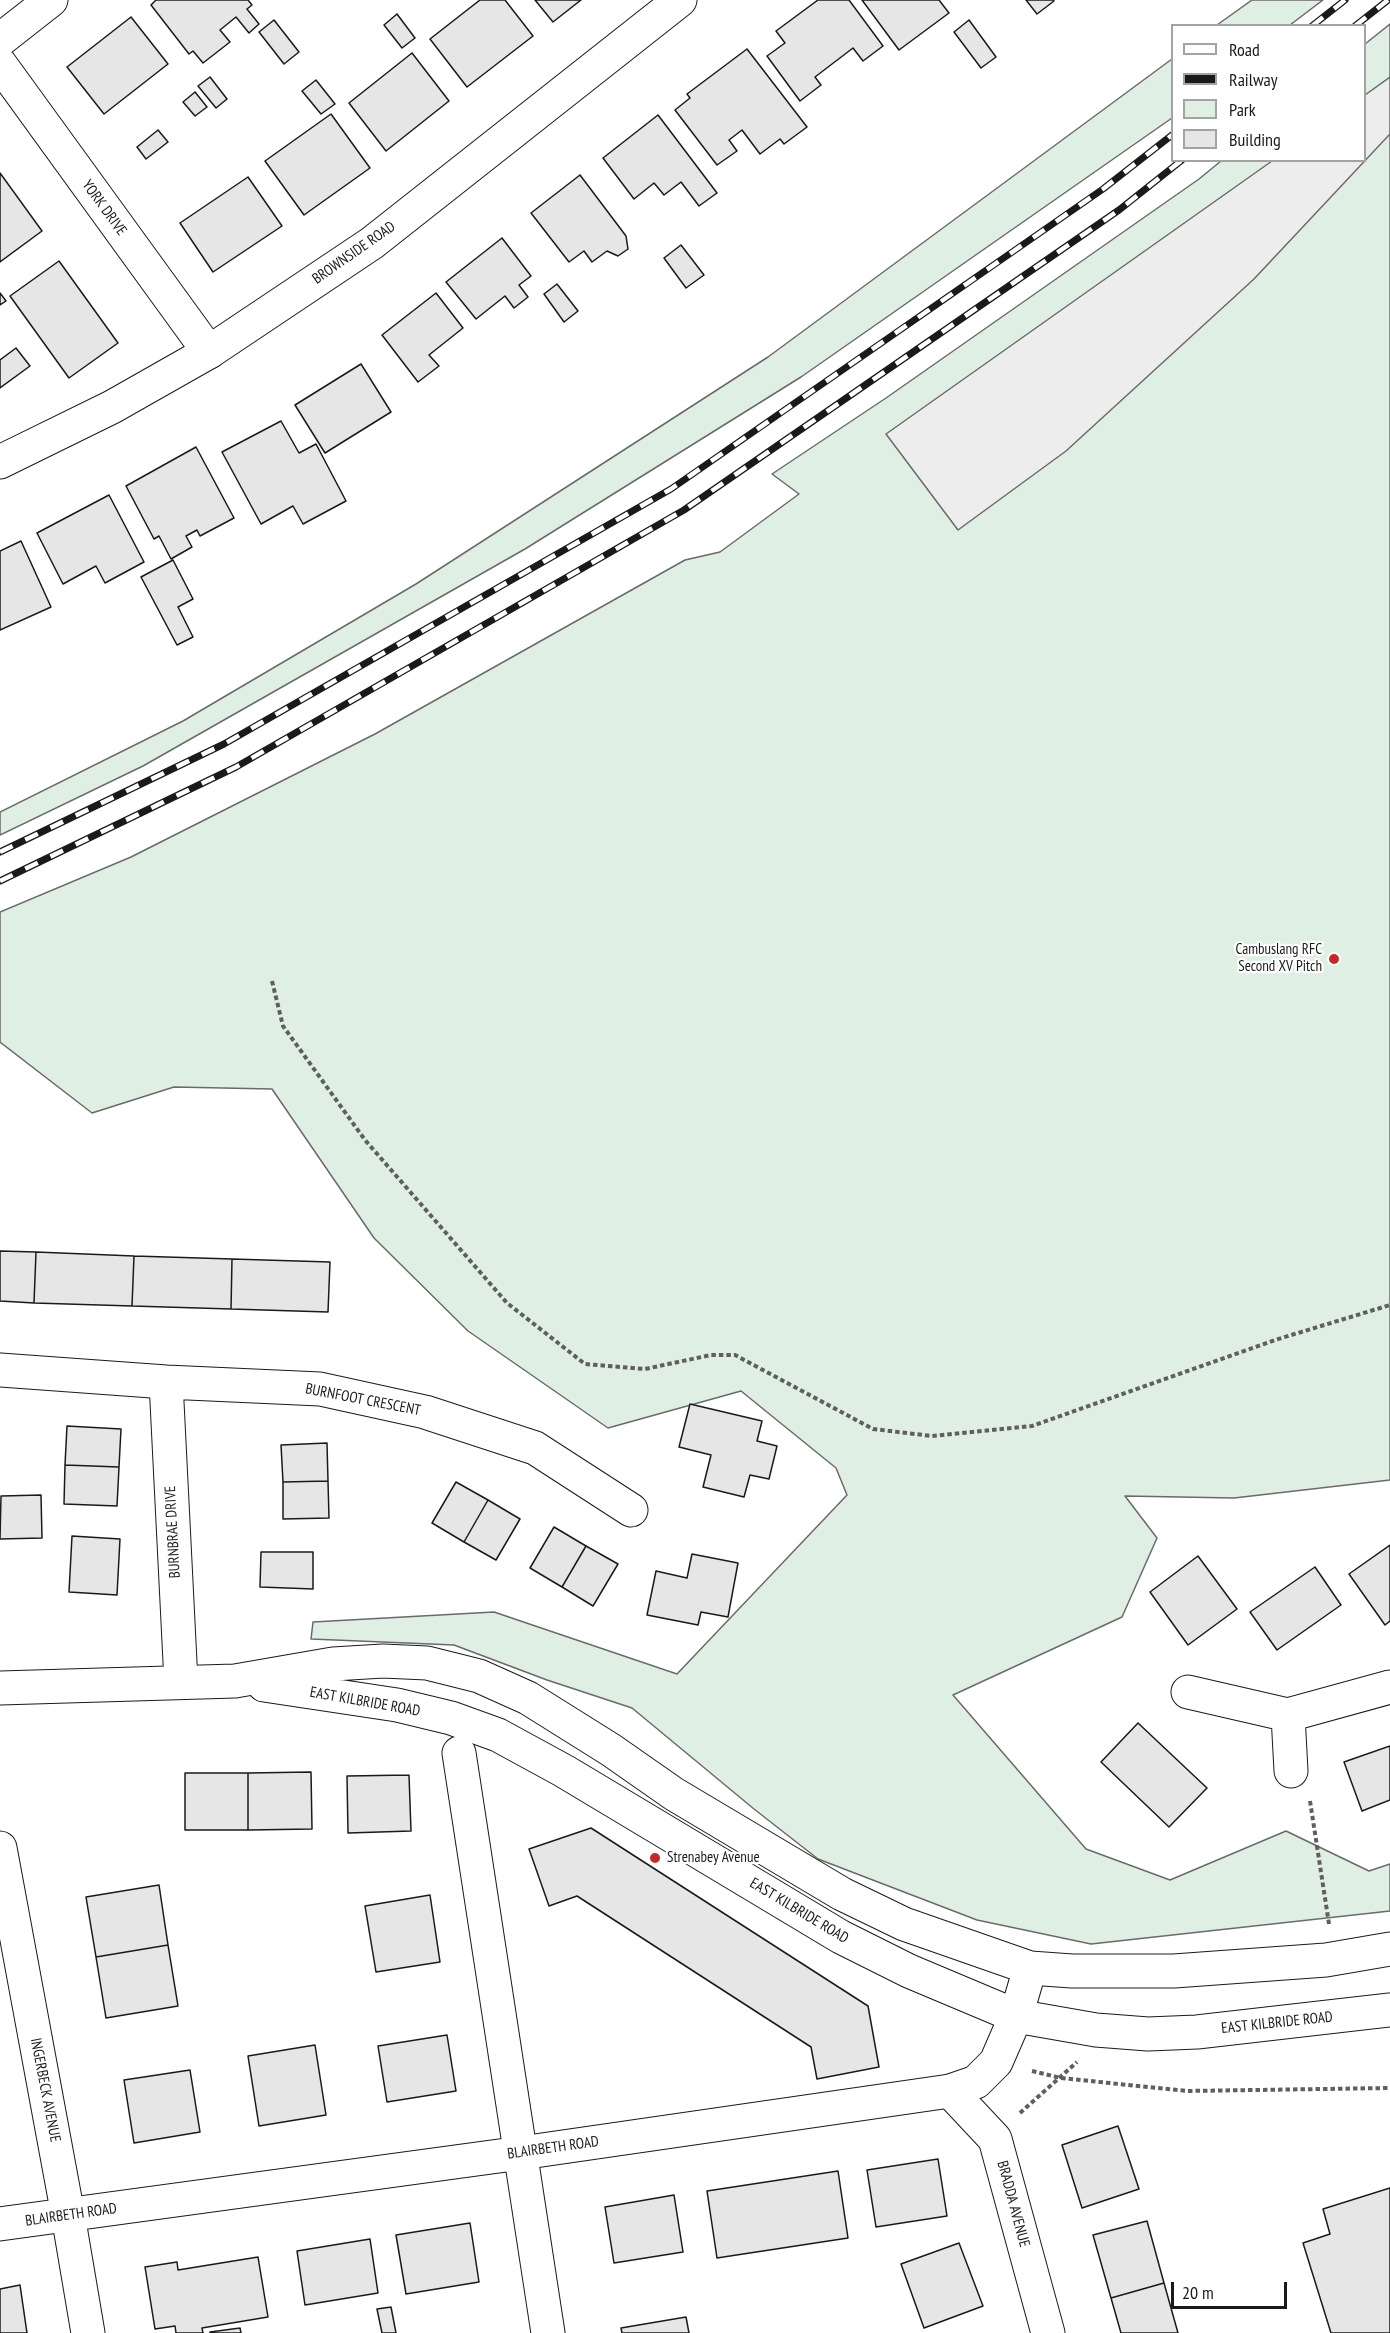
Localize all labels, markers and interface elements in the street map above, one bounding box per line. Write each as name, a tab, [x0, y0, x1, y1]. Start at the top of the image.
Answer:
legend	[1171, 24, 1366, 162]
text: Road	[1229, 38, 1260, 61]
text: Railway	[1229, 68, 1278, 91]
text: Park	[1229, 98, 1256, 121]
text: Building	[1229, 128, 1281, 151]
street label: YORK DRIVE	[78, 177, 130, 239]
street label: BROWNSIDE ROAD	[309, 218, 399, 288]
place label: Cambuslang RFC Second XV Pitch	[1235, 941, 1322, 976]
marker: Cambuslang RFC Second XV Pitch	[1327, 952, 1341, 966]
street label: BURNFOOT CRESCENT	[304, 1380, 422, 1420]
street label: BURNBRAE DRIVE	[162, 1485, 184, 1579]
street label: EAST KILBRIDE ROAD	[308, 1683, 422, 1721]
place label: Strenabey Avenue	[667, 1849, 760, 1867]
marker: Strenabey Avenue	[648, 1851, 662, 1865]
street label: EAST KILBRIDE ROAD	[746, 1874, 852, 1948]
street label: EAST KILBRIDE ROAD	[1220, 2008, 1334, 2038]
street label: INGERBECK AVENUE	[26, 2036, 64, 2144]
street label: BLAIRBETH ROAD	[506, 2133, 600, 2163]
street label: BRADDA AVENUE	[993, 2159, 1033, 2249]
street label: BLAIRBETH ROAD	[24, 2200, 118, 2230]
scale bar	[1174, 2270, 1290, 2308]
text: 20 m	[1182, 2281, 1214, 2304]

